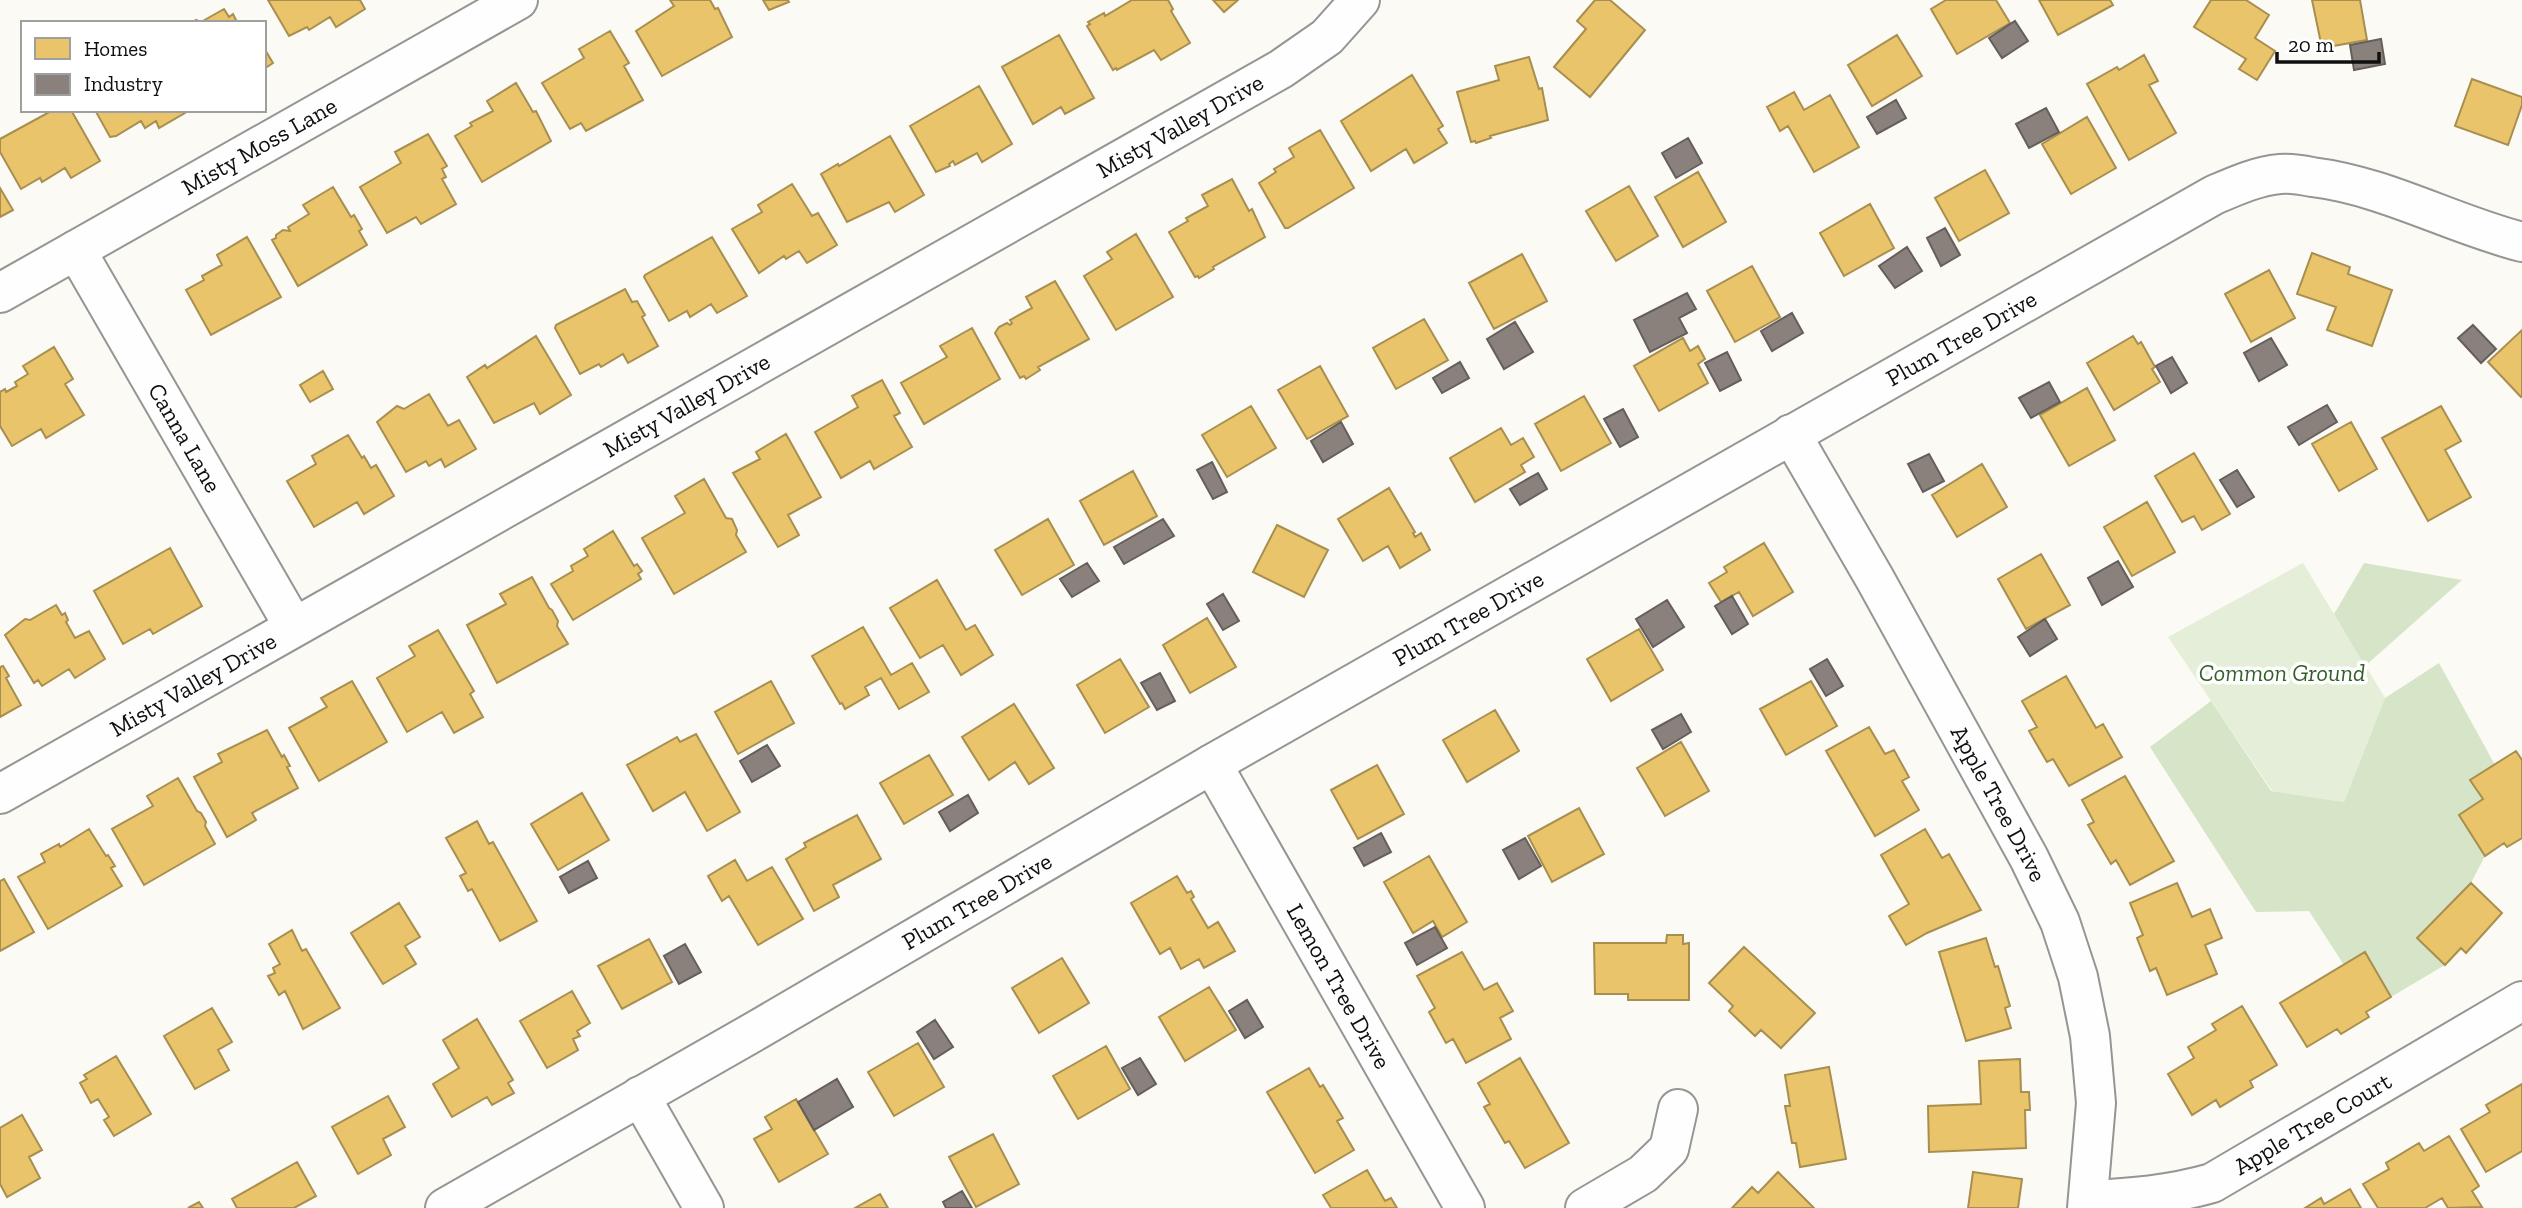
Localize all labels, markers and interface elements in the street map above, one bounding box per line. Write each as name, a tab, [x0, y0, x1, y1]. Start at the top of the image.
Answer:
legend	[21, 21, 266, 112]
scale bar	[2277, 21, 2378, 65]
text: 20 m	[2288, 32, 2334, 57]
text: Homes	[84, 36, 147, 61]
street label: Misty Valley Drive	[1092, 67, 1268, 184]
text: Industry	[84, 71, 163, 96]
street label: Misty Moss Lane	[176, 90, 342, 201]
street label: Plum Tree Drive	[1881, 284, 2042, 392]
street label: Misty Valley Drive	[598, 346, 775, 464]
street label: Canna Lane	[142, 378, 228, 497]
street label: Plum Tree Drive	[1388, 564, 1549, 672]
street label: Misty Valley Drive	[105, 626, 281, 743]
park label: Common Ground	[2199, 658, 2365, 687]
street label: Apple Tree Drive	[1945, 720, 2053, 886]
street label: Plum Tree Drive	[897, 846, 1057, 956]
street label: Lemon Tree Drive	[1281, 898, 1398, 1074]
street label: Apple Tree Court	[2228, 1066, 2396, 1181]

